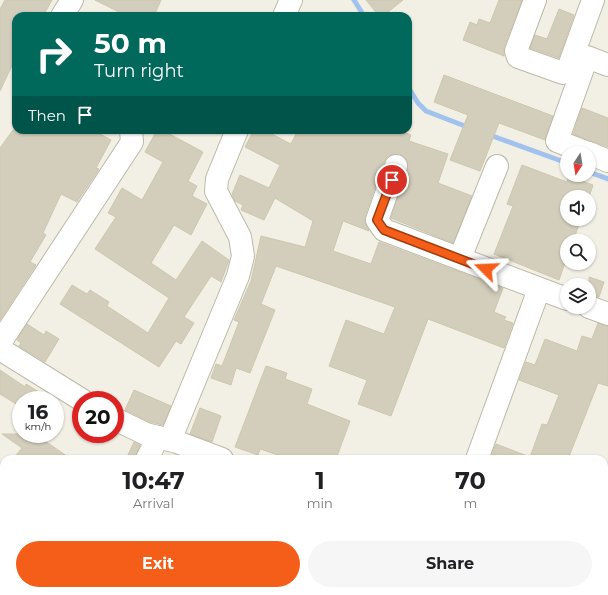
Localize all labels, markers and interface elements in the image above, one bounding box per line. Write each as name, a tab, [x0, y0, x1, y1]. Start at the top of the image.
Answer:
text: 50 m	[94, 26, 167, 60]
icon: right	[28, 28, 80, 80]
text: Turn right	[94, 60, 184, 82]
icon: arrive	[74, 104, 96, 126]
text: Then	[28, 106, 66, 125]
north arrow	[560, 146, 596, 182]
map controls	[560, 146, 596, 314]
pin	[375, 163, 409, 197]
icon: arrive	[381, 169, 403, 191]
button: sound	[560, 190, 596, 226]
button: search	[560, 234, 596, 270]
position arrow	[465, 248, 507, 290]
button: layers	[560, 278, 596, 314]
speed limit sign: 20	[72, 391, 124, 443]
text: 16	[28, 400, 48, 424]
text: km/h	[25, 420, 51, 433]
text: 10:47	[122, 466, 185, 495]
text: 1	[315, 466, 325, 495]
text: 70	[455, 466, 486, 495]
text: Arrival	[133, 495, 174, 511]
text: min	[307, 495, 333, 511]
text: m	[464, 495, 477, 511]
button: Exit	[16, 541, 300, 587]
button: Share	[308, 541, 592, 587]

